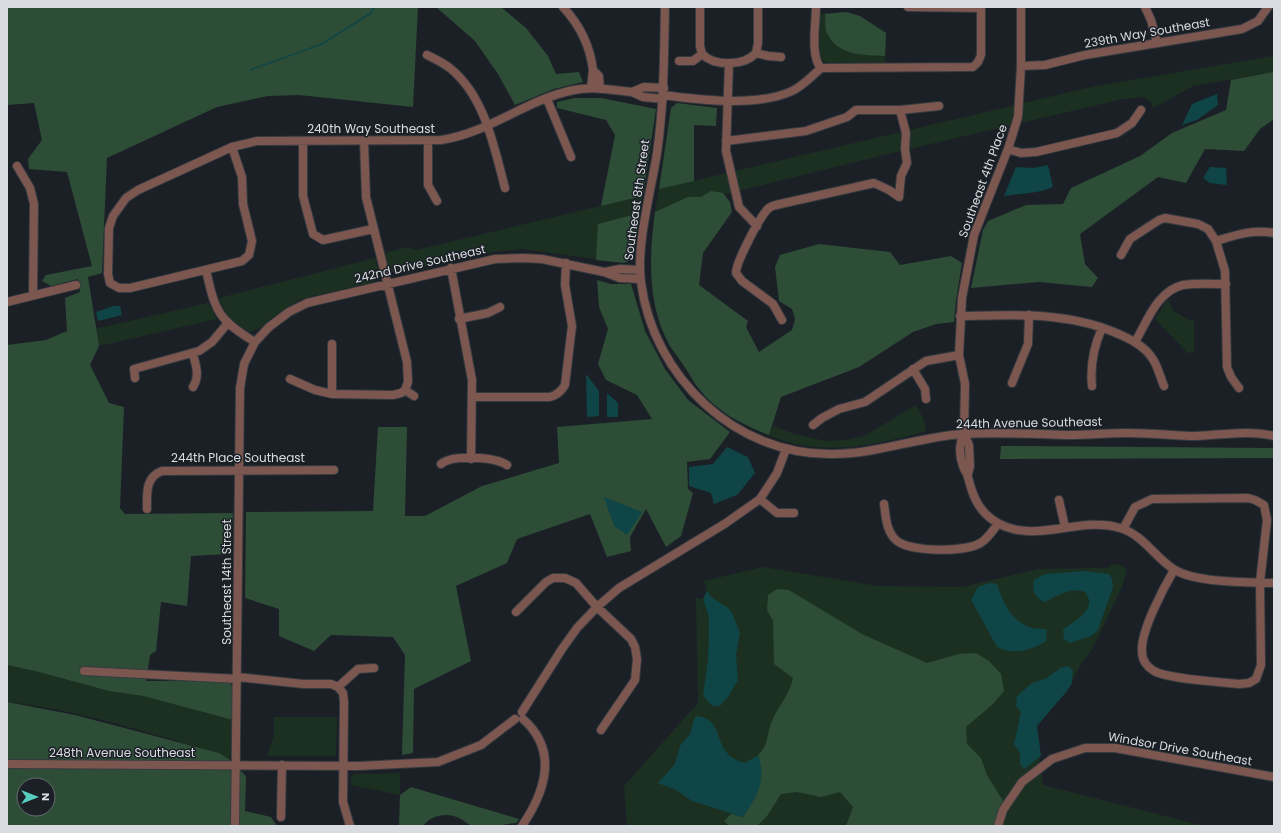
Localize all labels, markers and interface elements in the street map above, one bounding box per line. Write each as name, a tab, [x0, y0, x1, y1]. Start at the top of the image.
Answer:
street label: 239th Way Southeast	[1083, 13, 1211, 52]
street label: 240th Way Southeast	[307, 120, 435, 137]
street label: Southeast 4th Place	[954, 122, 1011, 240]
street label: Southeast 8th Street	[620, 138, 653, 261]
street label: 242nd Drive Southeast	[353, 240, 487, 287]
street label: 244th Avenue Southeast	[956, 413, 1102, 432]
street label: 244th Place Southeast	[171, 449, 305, 466]
street label: Southeast 14th Street	[218, 519, 235, 645]
street label: Windsor Drive Southeast	[1107, 727, 1253, 770]
street label: 248th Avenue Southeast	[49, 744, 195, 761]
north arrow	[16, 777, 56, 817]
text: N	[38, 793, 54, 801]

